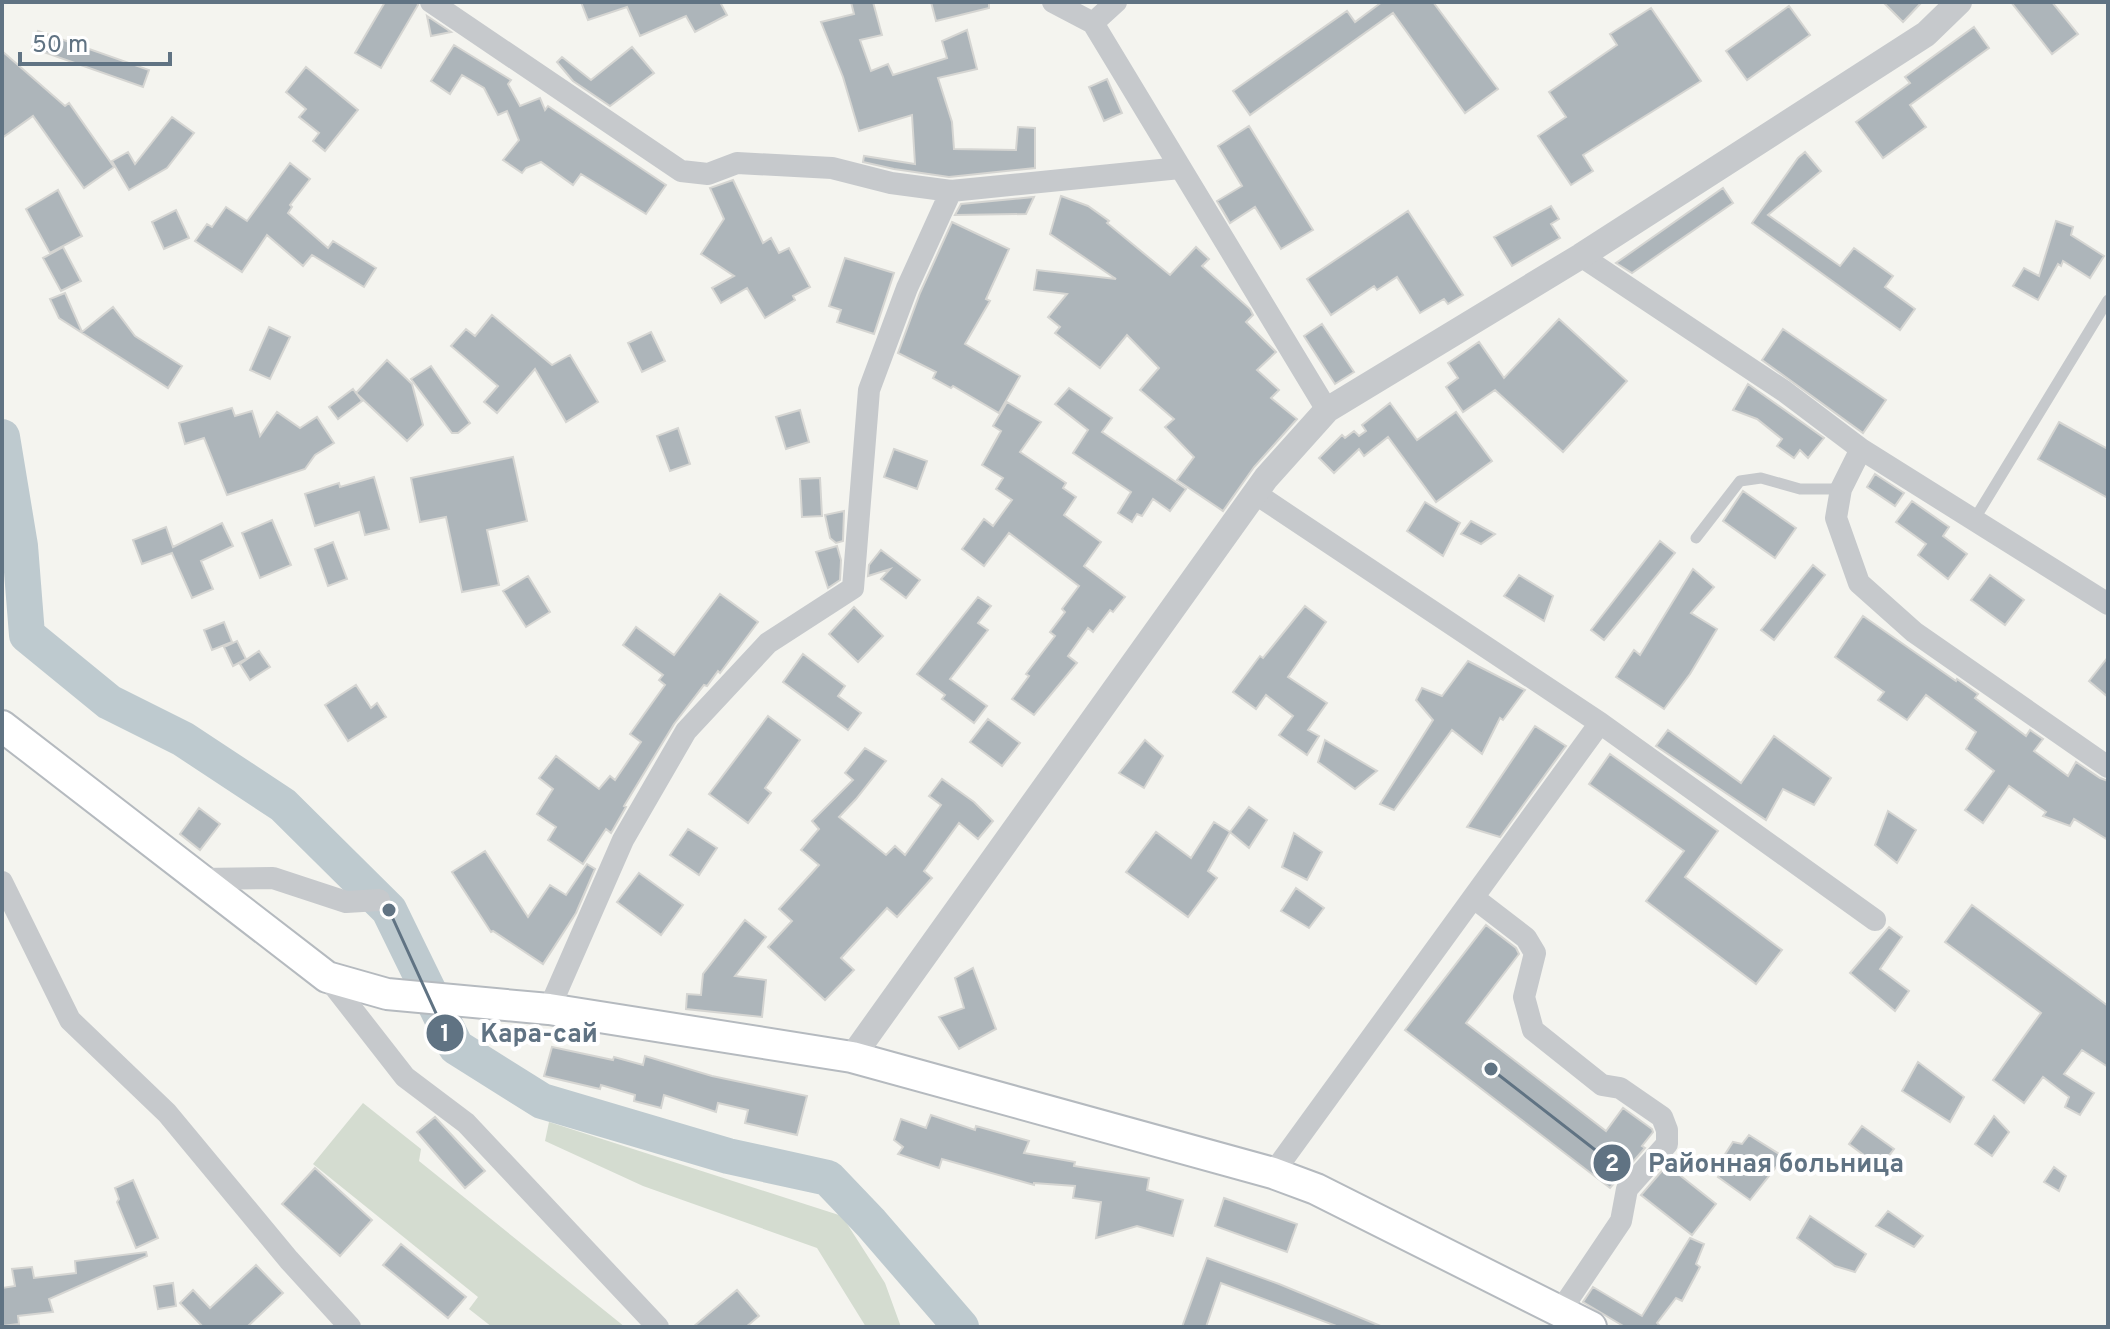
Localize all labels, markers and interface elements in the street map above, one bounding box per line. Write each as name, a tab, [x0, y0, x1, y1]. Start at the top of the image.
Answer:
scale bar	[20, 16, 170, 66]
text: 50 m	[32, 31, 88, 61]
callout: Кара-сай	[425, 1008, 614, 1058]
text: Кара-сай	[480, 1019, 598, 1052]
text: 1	[440, 1020, 450, 1050]
callout: Районная больница	[1592, 1138, 1920, 1188]
text: Районная больница	[1648, 1149, 1904, 1182]
text: 2	[1605, 1150, 1619, 1180]

